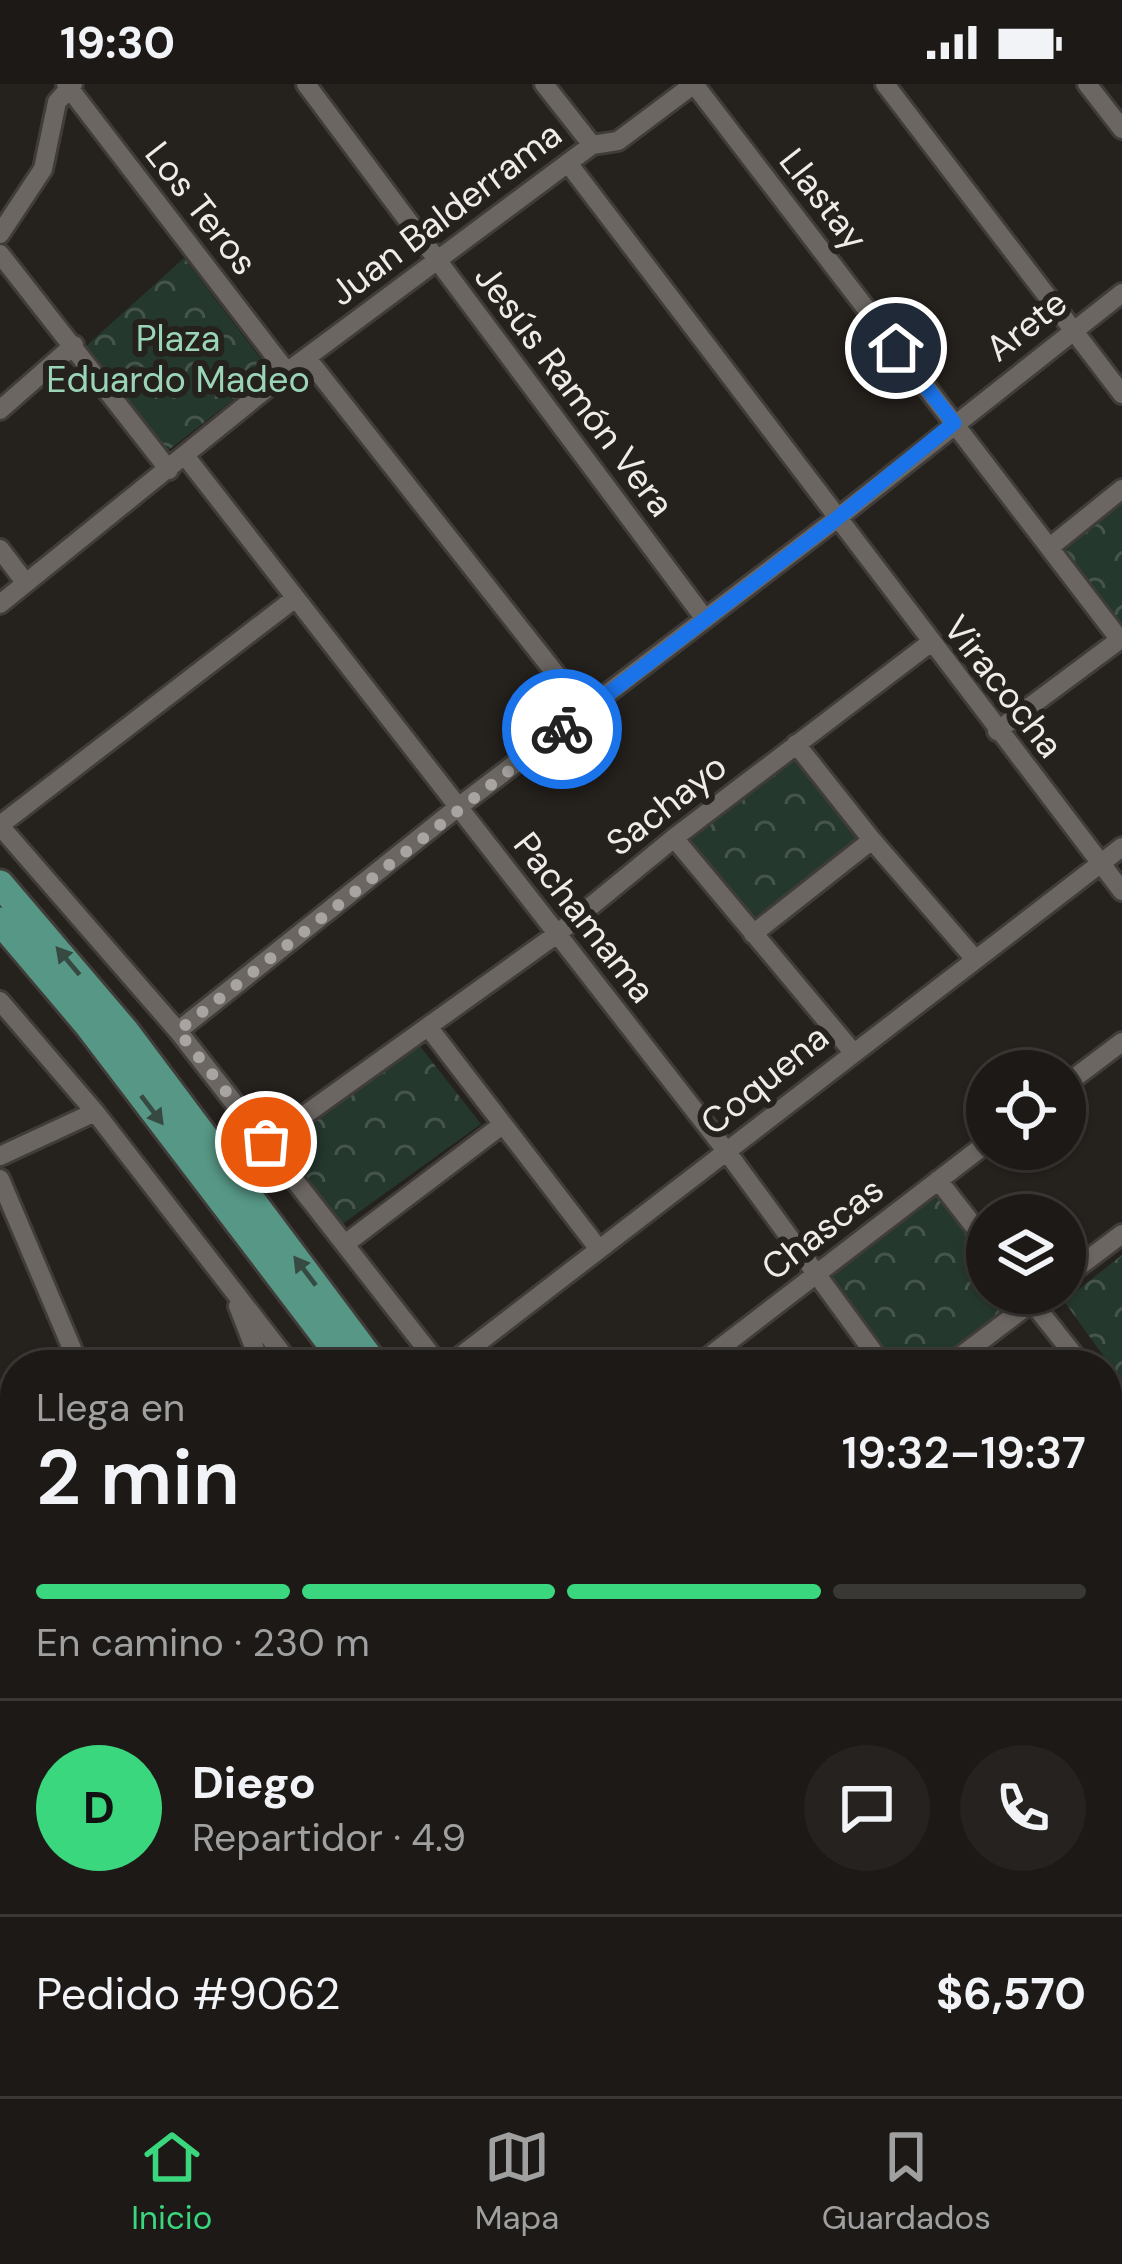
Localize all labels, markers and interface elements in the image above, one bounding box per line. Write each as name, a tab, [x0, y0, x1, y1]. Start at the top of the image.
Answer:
text: 19:30	[60, 13, 175, 72]
street label: Juan Balderrama	[320, 111, 571, 316]
street label: Los Teros	[135, 132, 268, 285]
street label: Llastay	[769, 139, 878, 260]
street label: Jesús Ramón Vera	[464, 255, 685, 526]
street label: Arete	[976, 279, 1076, 372]
pin	[845, 297, 947, 399]
park label: Plaza Eduardo Madeo	[46, 315, 310, 403]
icon: home	[863, 315, 929, 381]
street label: Viracocha	[933, 605, 1074, 767]
courier	[502, 669, 622, 789]
icon: bike	[529, 696, 595, 762]
street label: Sachayo	[596, 743, 736, 866]
street label: Pachamama	[503, 823, 666, 1012]
one-way arrow	[56, 946, 82, 977]
street label: Coquena	[691, 1014, 838, 1145]
map controls	[966, 1050, 1086, 1314]
button: locate	[966, 1050, 1086, 1170]
pin	[215, 1091, 317, 1193]
one-way arrow	[140, 1094, 164, 1125]
icon: bag	[233, 1109, 299, 1175]
street label: Chascas	[752, 1166, 893, 1291]
button: layers	[966, 1194, 1086, 1314]
one-way arrow	[293, 1256, 318, 1287]
text: Llega en	[36, 1382, 185, 1433]
text: 19:32–19:37	[842, 1423, 1086, 1482]
text: 2 min	[36, 1427, 240, 1528]
text: En camino · 230 m	[36, 1617, 370, 1668]
button: chat	[804, 1745, 930, 1871]
button: phone	[960, 1745, 1086, 1871]
text: Diego	[192, 1753, 316, 1812]
text: D	[83, 1778, 115, 1837]
text: Repartidor · 4.9	[192, 1812, 466, 1863]
text: Pedido #9062	[36, 1964, 340, 2023]
text: $6,570	[936, 1964, 1086, 2023]
tab: Inicio	[131, 2124, 212, 2239]
tab: Mapa	[475, 2124, 559, 2239]
tab: Guardados	[822, 2124, 991, 2239]

